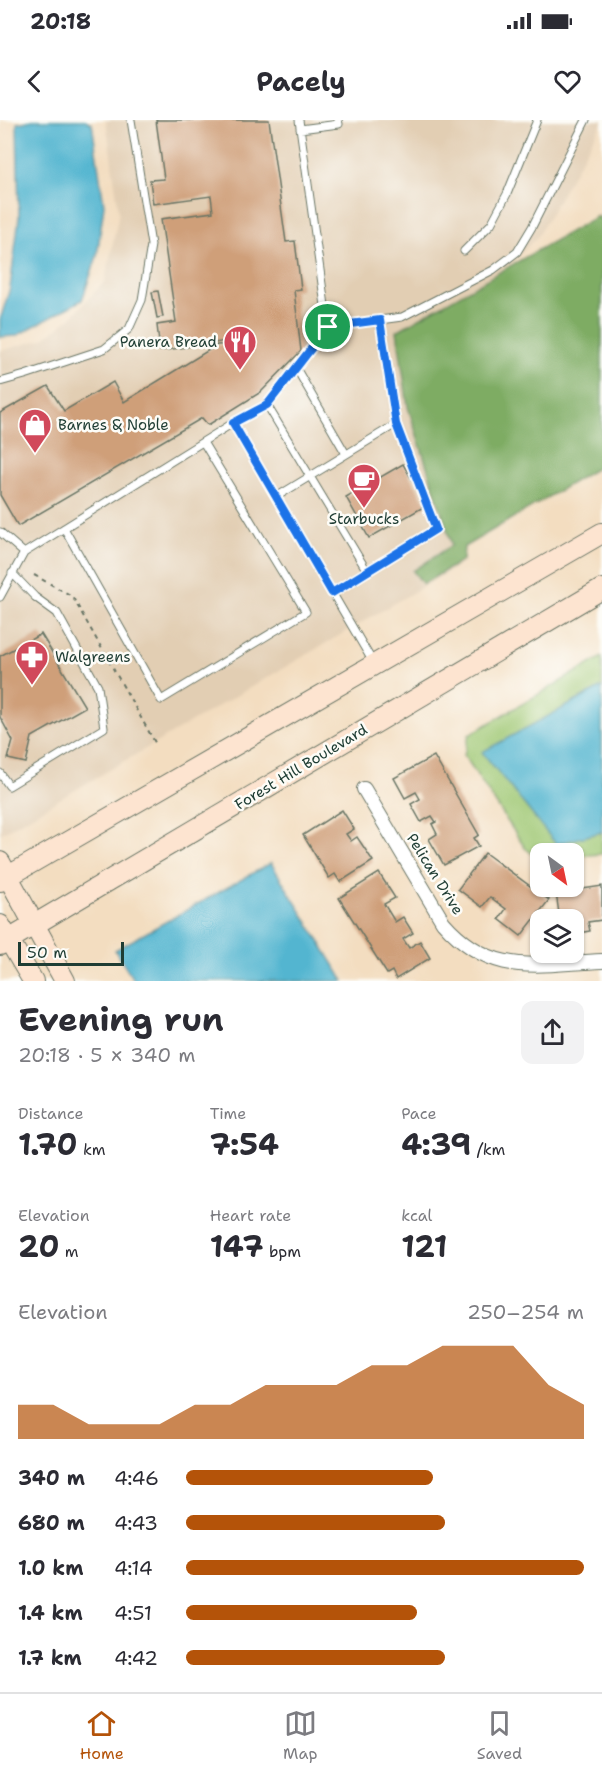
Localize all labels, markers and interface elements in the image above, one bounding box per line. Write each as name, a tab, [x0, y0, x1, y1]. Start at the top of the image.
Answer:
text: 20:18	[30, 7, 91, 36]
text: Pacely	[256, 63, 346, 100]
icon: back	[18, 65, 51, 98]
icon: heart	[551, 65, 584, 98]
pin	[302, 301, 353, 352]
icon: arrive	[311, 310, 344, 343]
restaurant icon: Panera Bread	[222, 324, 258, 371]
place label: Panera Bread	[120, 332, 217, 352]
shop icon: Barnes & Noble	[17, 407, 53, 454]
place label: Barnes & Noble	[58, 415, 169, 435]
cafe icon: Starbucks	[346, 462, 382, 509]
place label: Starbucks	[329, 509, 399, 529]
pharmacy icon: Walgreens	[14, 639, 50, 686]
place label: Walgreens	[55, 647, 131, 667]
street label: Forest Hill Boulevard	[231, 719, 371, 815]
street label: Pelican Drive	[402, 829, 468, 919]
north arrow	[530, 843, 584, 897]
map controls	[530, 843, 584, 963]
button: layers	[530, 909, 584, 963]
scale bar	[18, 939, 124, 966]
text: 50 m	[27, 942, 67, 963]
text: Evening run	[18, 997, 224, 1042]
button: share	[521, 1001, 584, 1064]
text: 20:18 · 5 × 340 m	[18, 1042, 195, 1068]
text: Distance	[18, 1103, 84, 1124]
text: Time	[210, 1103, 246, 1124]
text: Pace	[401, 1103, 437, 1124]
text: 1.70	[18, 1124, 77, 1165]
text: 7:54	[210, 1124, 279, 1165]
text: 4:39	[401, 1124, 471, 1165]
text: km	[77, 1139, 106, 1160]
text: /km	[471, 1139, 505, 1160]
text: Elevation	[18, 1205, 90, 1226]
text: Heart rate	[210, 1205, 291, 1226]
text: kcal	[401, 1205, 432, 1226]
text: 20	[18, 1226, 59, 1267]
text: 147	[210, 1226, 263, 1267]
text: 121	[401, 1226, 447, 1267]
text: m	[59, 1241, 79, 1262]
text: bpm	[263, 1241, 301, 1262]
text: Elevation	[18, 1299, 108, 1325]
text: 250–254 m	[467, 1299, 584, 1325]
text: 340 m	[18, 1465, 85, 1491]
text: 4:46	[114, 1465, 159, 1491]
text: 680 m	[18, 1510, 85, 1536]
text: 4:43	[114, 1510, 158, 1536]
text: 1.0 km	[18, 1555, 83, 1581]
text: 4:14	[114, 1555, 153, 1581]
text: 1.4 km	[18, 1600, 83, 1626]
text: 4:51	[114, 1600, 152, 1626]
text: 1.7 km	[18, 1645, 82, 1671]
text: 4:42	[114, 1645, 158, 1671]
tab: Home	[80, 1707, 124, 1764]
tab: Map	[283, 1707, 317, 1764]
tab: Saved	[477, 1707, 522, 1764]

